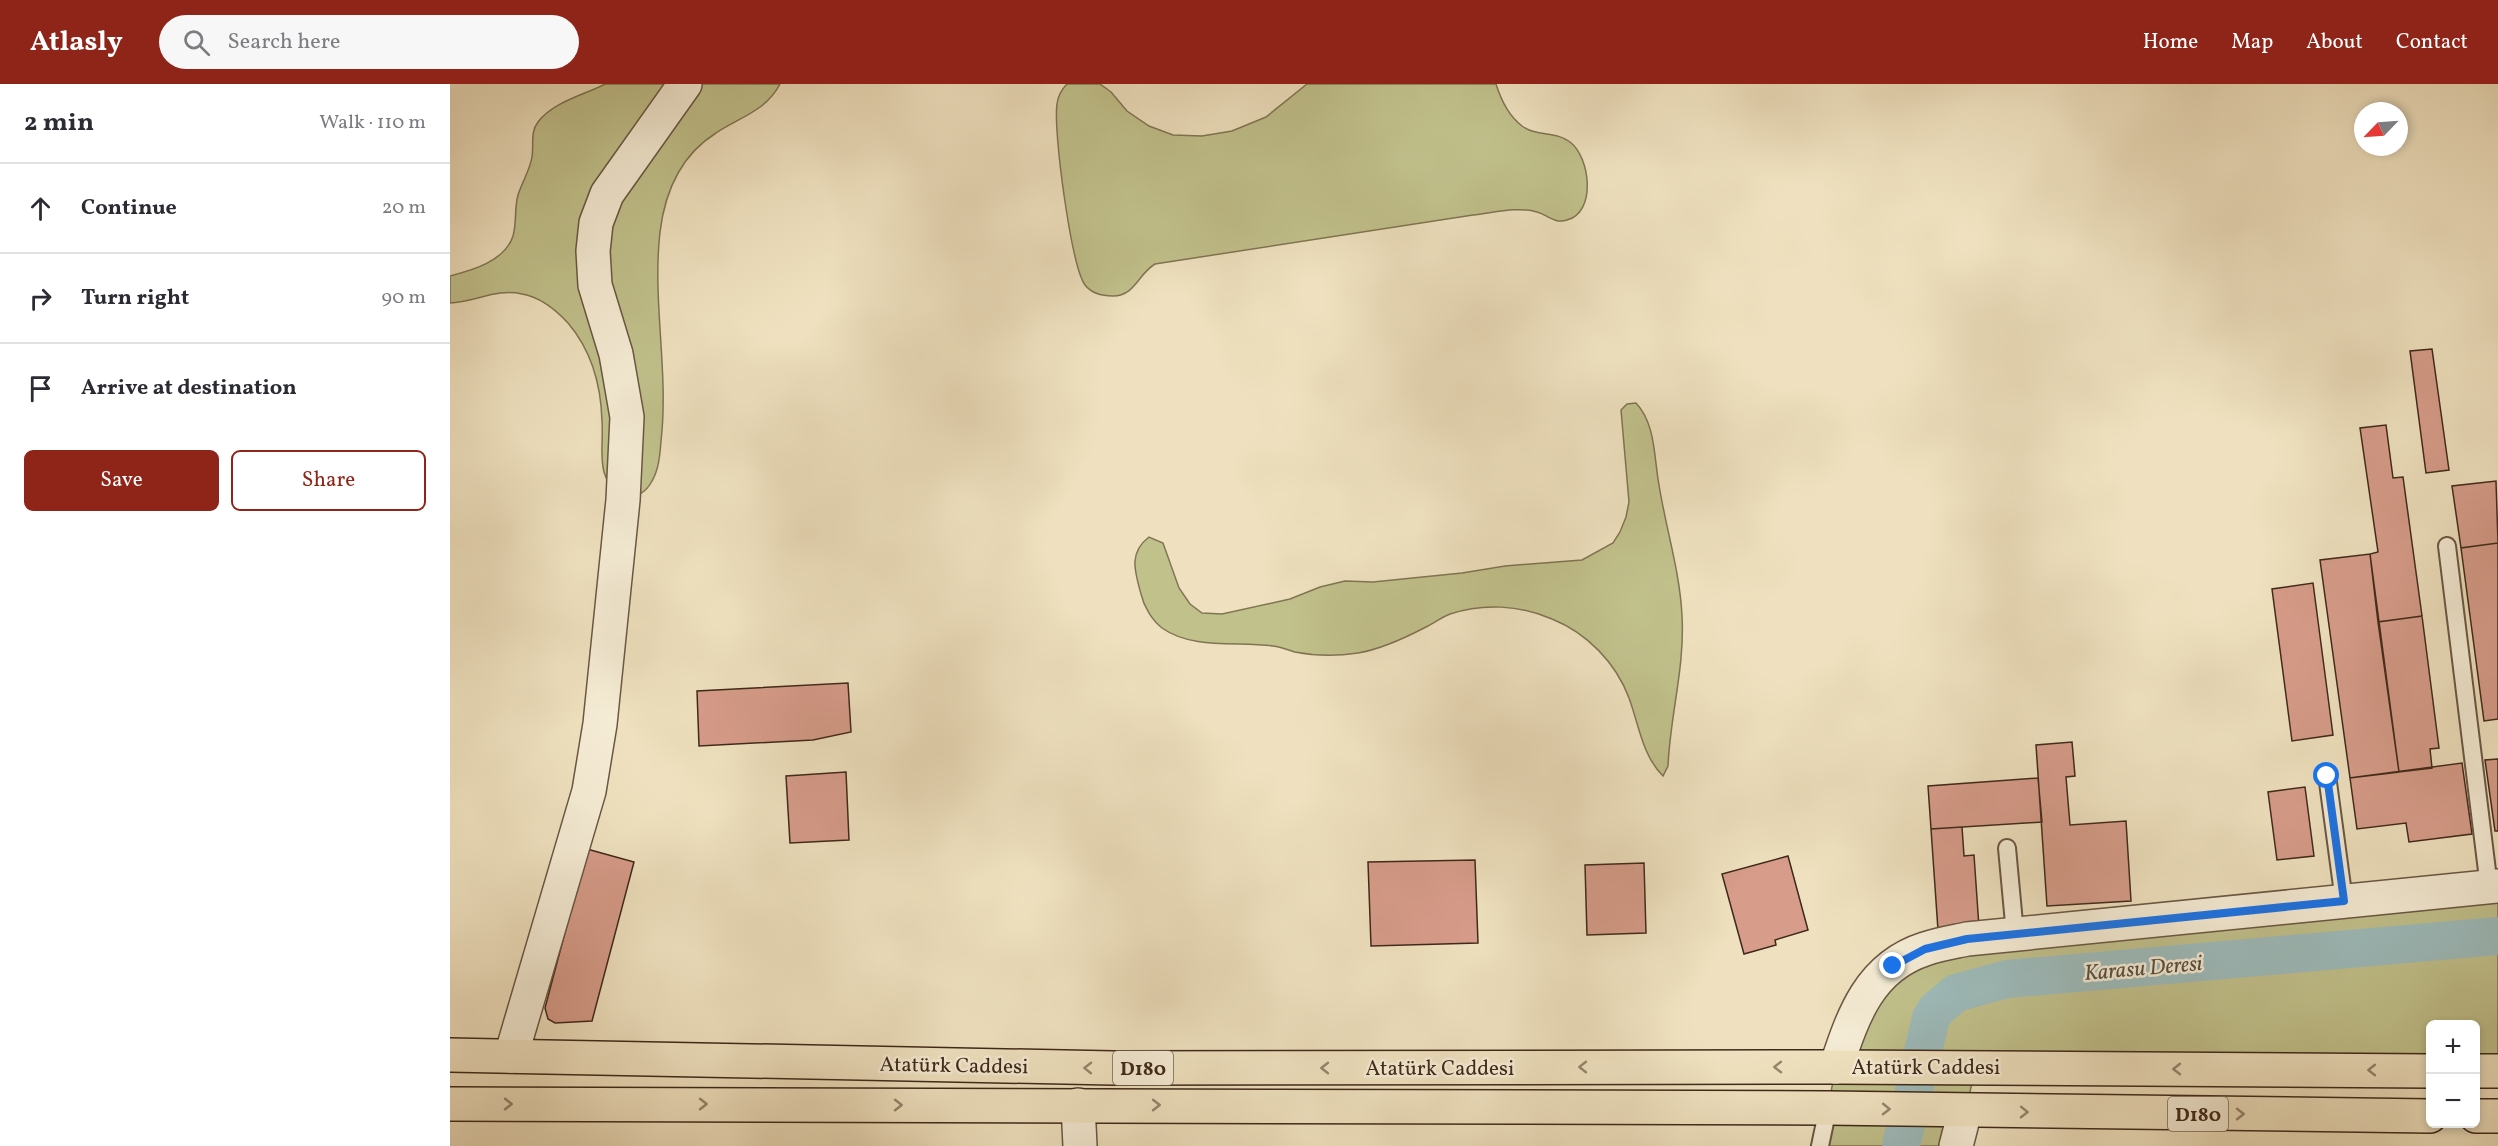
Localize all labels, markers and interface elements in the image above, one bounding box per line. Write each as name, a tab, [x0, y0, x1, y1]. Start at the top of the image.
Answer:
search box	[159, 15, 579, 69]
text: Atlasly	[30, 23, 123, 62]
icon: search	[180, 26, 213, 59]
text: Search here	[228, 27, 340, 58]
text: Home	[2143, 28, 2198, 57]
text: Map	[2231, 28, 2273, 57]
text: About	[2306, 28, 2363, 57]
text: Contact	[2396, 28, 2468, 57]
north arrow	[2354, 102, 2408, 156]
text: 2 min	[24, 105, 94, 141]
text: Walk · 110 m	[319, 109, 426, 137]
icon: ahead	[24, 192, 57, 225]
text: Continue	[81, 193, 177, 224]
text: 20 m	[382, 194, 426, 222]
icon: right	[24, 282, 57, 315]
text: Turn right	[81, 283, 189, 314]
text: 90 m	[382, 284, 426, 312]
icon: arrive	[24, 372, 57, 405]
text: Arrive at destination	[81, 373, 297, 404]
button: Save	[24, 450, 219, 511]
button: Share	[231, 450, 426, 511]
route start	[2313, 762, 2339, 788]
water label: Karasu Deresi	[2083, 949, 2204, 990]
route end	[1879, 952, 1905, 978]
map controls	[2426, 1020, 2480, 1128]
button: +	[2426, 1020, 2480, 1074]
street label: Atatürk Caddesi	[879, 1051, 1029, 1082]
road number: D180	[1113, 1051, 1173, 1085]
street label: Atatürk Caddesi	[1852, 1054, 2000, 1083]
street label: Atatürk Caddesi	[1366, 1055, 1514, 1084]
one-way arrow	[1083, 1061, 1092, 1074]
one-way arrow	[1578, 1061, 1587, 1073]
one-way arrow	[1773, 1061, 1782, 1073]
one-way arrow	[1320, 1062, 1329, 1074]
one-way arrow	[2173, 1063, 2182, 1075]
one-way arrow	[2368, 1064, 2377, 1076]
button: −	[2426, 1074, 2480, 1128]
road number: D180	[2168, 1097, 2228, 1131]
one-way arrow	[504, 1098, 513, 1110]
one-way arrow	[699, 1098, 708, 1110]
one-way arrow	[894, 1099, 903, 1111]
one-way arrow	[1152, 1099, 1161, 1112]
one-way arrow	[1882, 1103, 1891, 1115]
one-way arrow	[2019, 1105, 2028, 1118]
one-way arrow	[2235, 1108, 2244, 1120]

